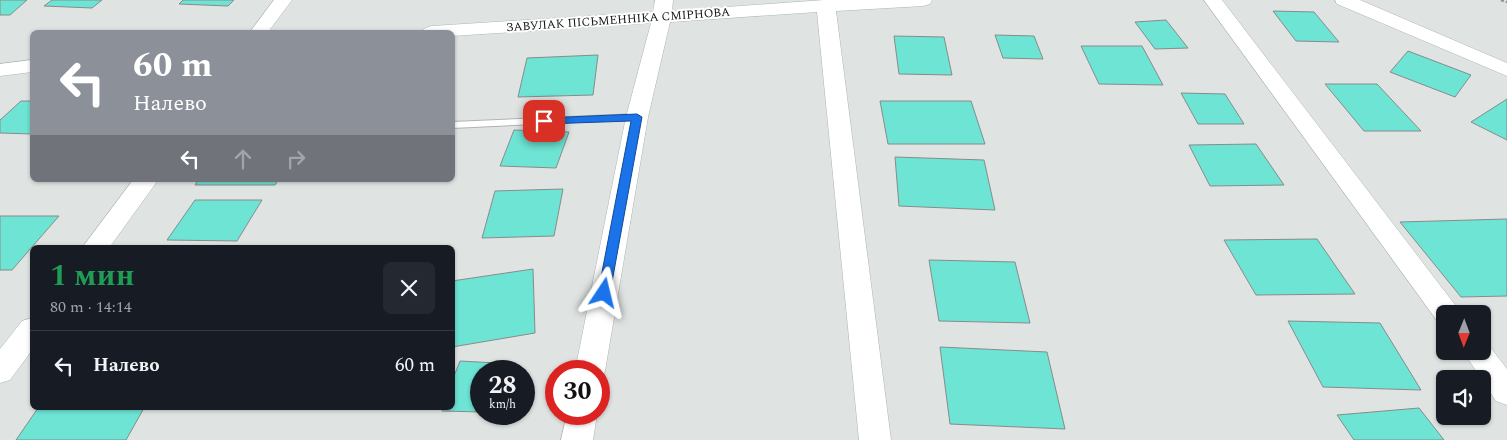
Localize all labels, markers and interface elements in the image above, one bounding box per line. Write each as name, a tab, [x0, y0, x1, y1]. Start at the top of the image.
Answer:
street label: ЗАВУЛАК ПІСЬМЕННІКА СМІРНОВА	[505, 3, 731, 37]
text: 60 m	[133, 39, 213, 92]
icon: left	[50, 50, 115, 115]
text: Налево	[133, 87, 207, 120]
pin	[523, 100, 565, 142]
icon: arrive	[530, 107, 558, 135]
icon: left	[176, 145, 204, 173]
icon: ahead	[229, 145, 257, 173]
icon: right	[282, 145, 310, 173]
text: 1 мин	[50, 253, 135, 299]
button: close	[383, 262, 435, 314]
position arrow	[577, 266, 629, 318]
text: 80 m · 14:14	[50, 295, 132, 319]
north arrow	[1436, 305, 1491, 360]
map controls	[1436, 305, 1491, 425]
text: Налево	[93, 351, 160, 380]
text: 60 m	[395, 351, 435, 380]
icon: left	[50, 352, 78, 380]
speed limit sign: 30	[545, 360, 610, 425]
text: 28	[488, 367, 517, 405]
button: sound	[1436, 370, 1491, 425]
text: km/h	[489, 395, 516, 414]

